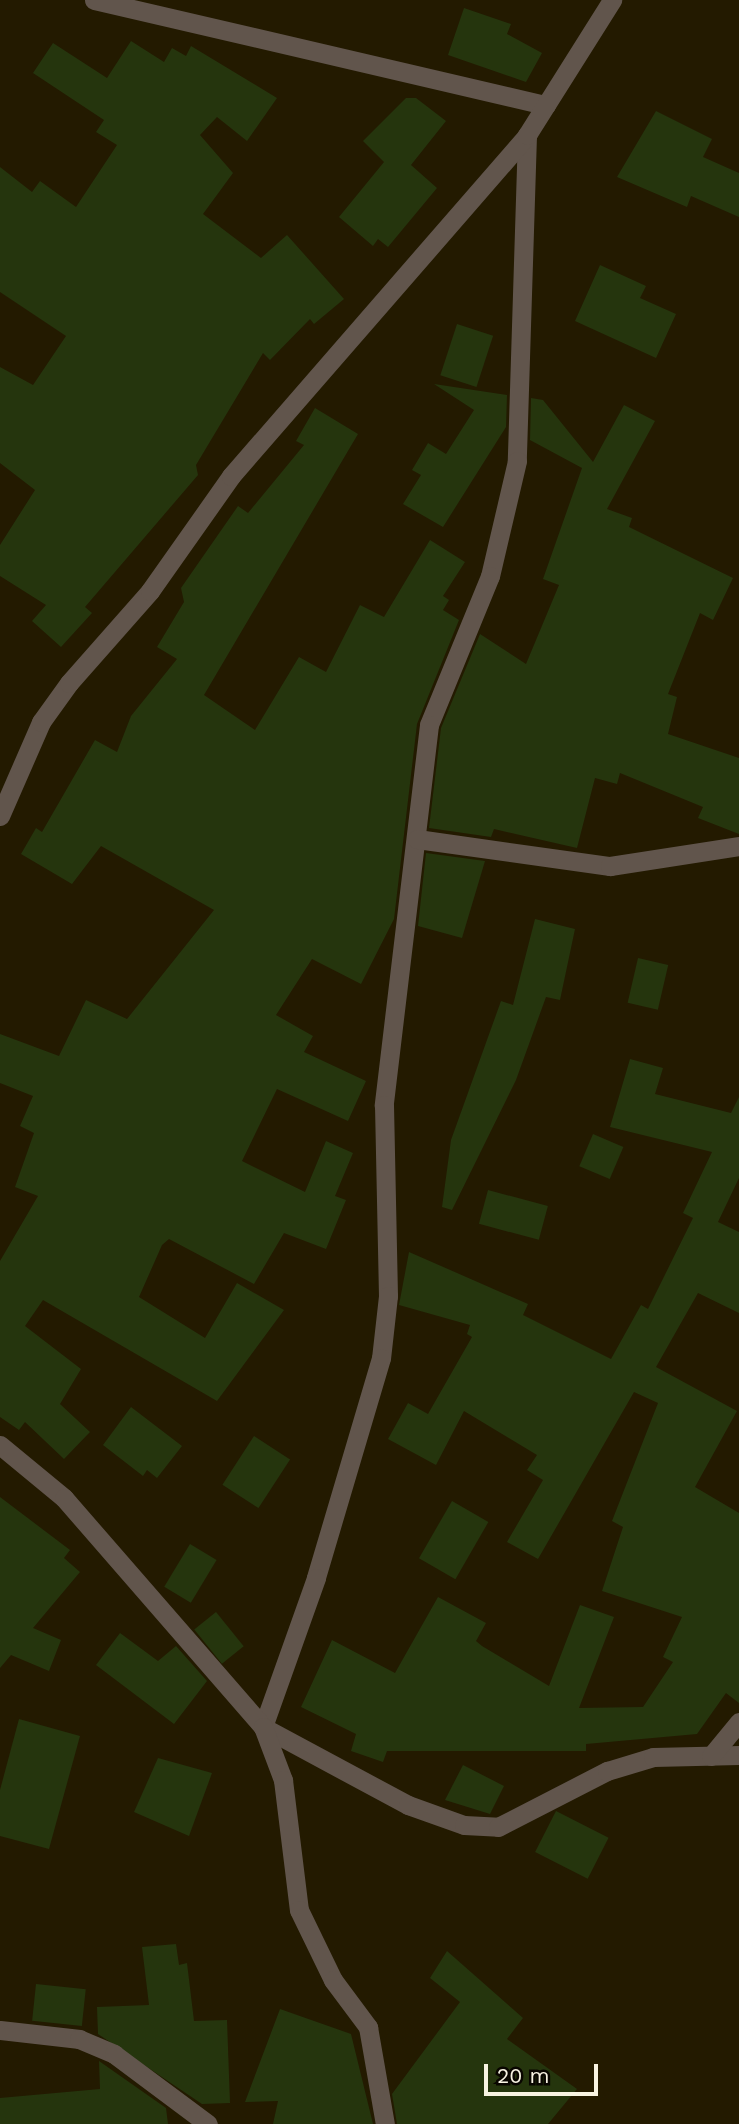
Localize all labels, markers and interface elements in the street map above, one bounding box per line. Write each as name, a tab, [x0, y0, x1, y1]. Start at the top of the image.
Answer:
scale bar	[487, 2050, 601, 2094]
text: 20 m	[497, 2063, 549, 2088]

